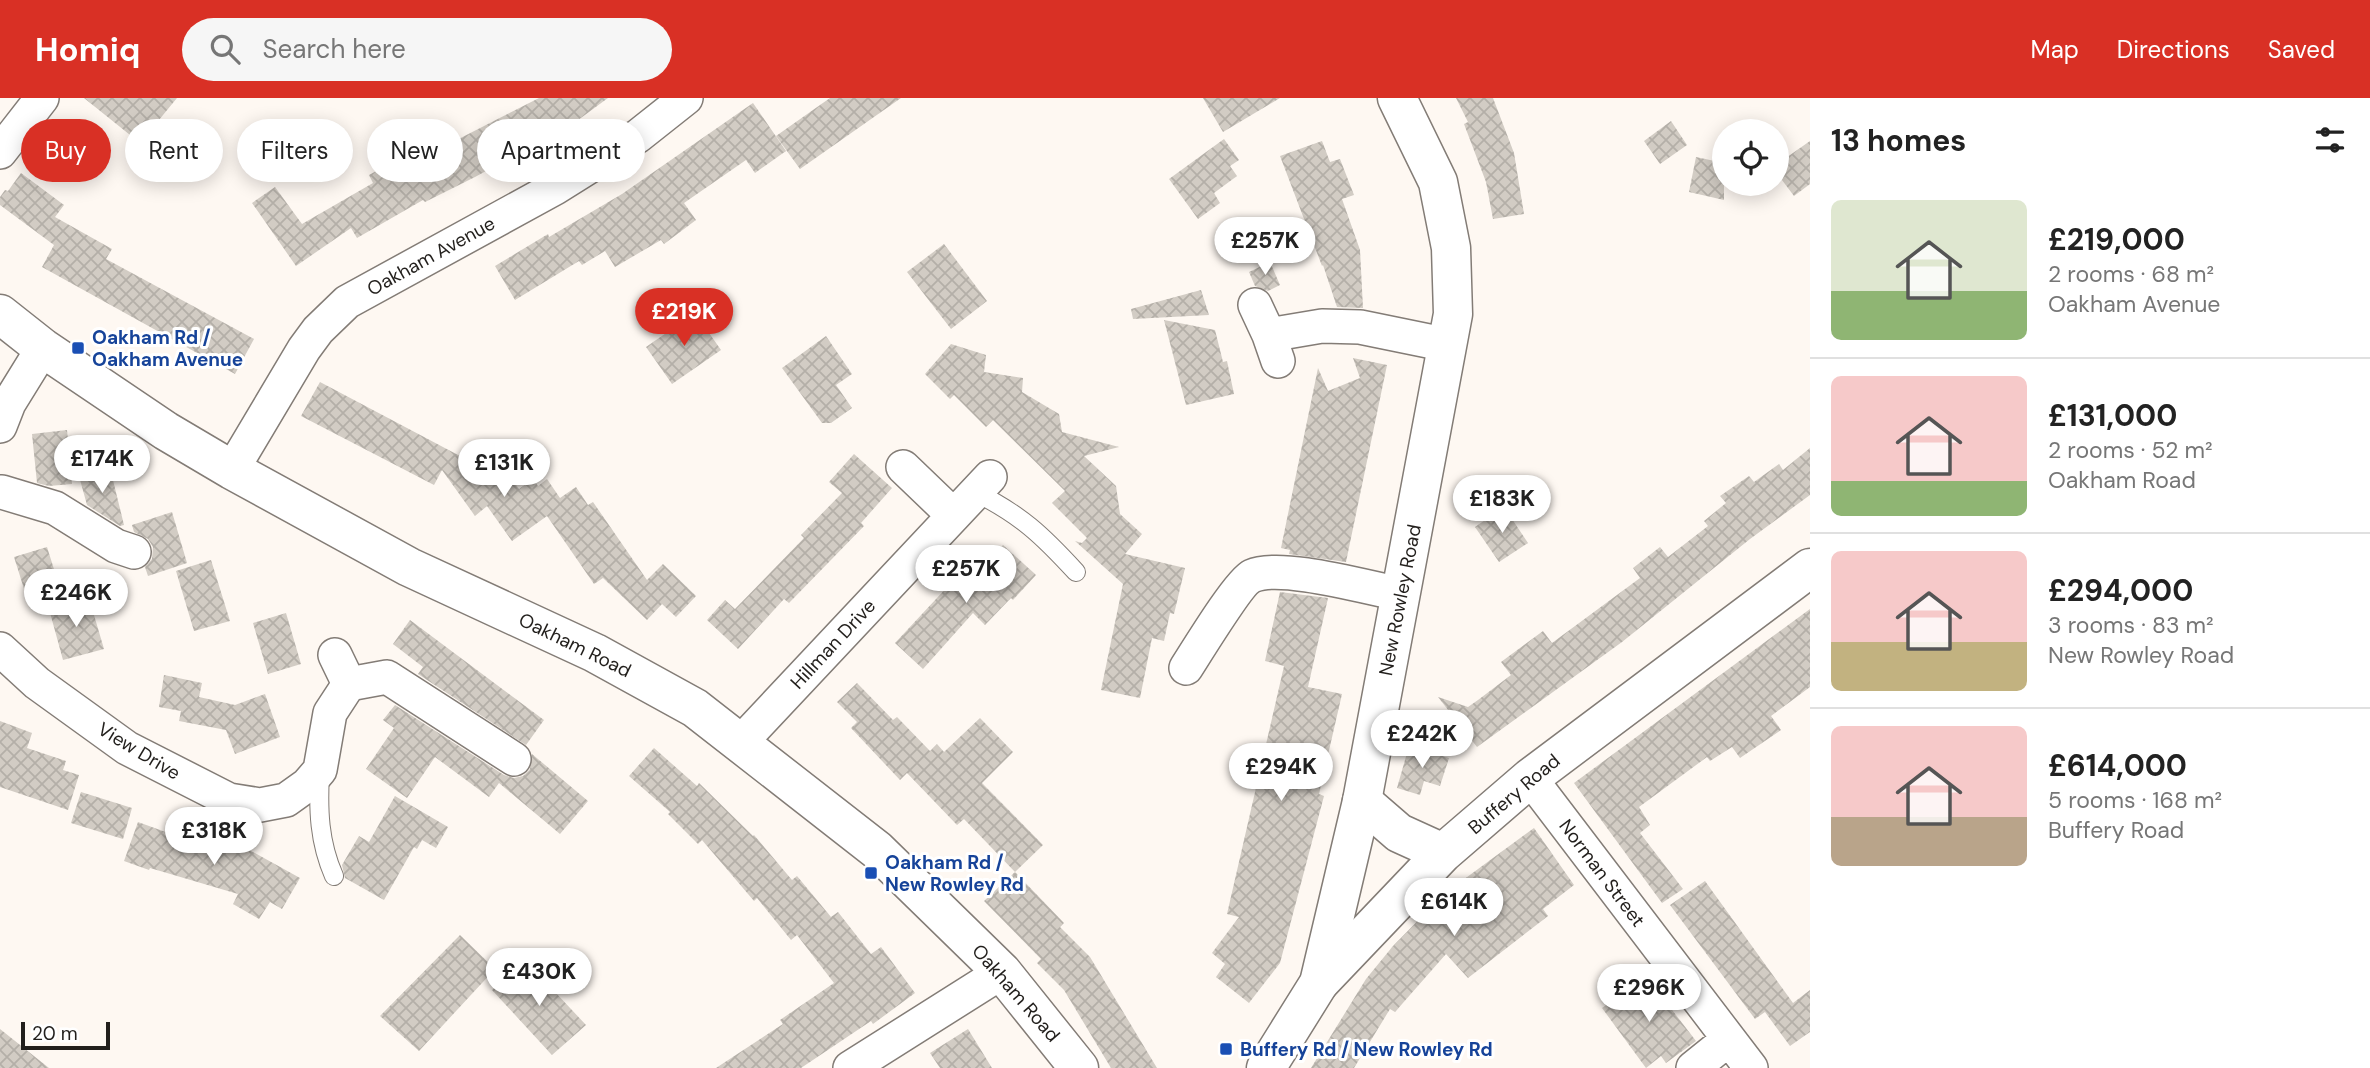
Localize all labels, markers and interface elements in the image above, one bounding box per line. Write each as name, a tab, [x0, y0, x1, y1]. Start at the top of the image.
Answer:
search box	[182, 18, 672, 81]
text: Homiq	[35, 28, 140, 71]
icon: search	[206, 30, 244, 68]
text: Search here	[262, 32, 406, 66]
text: Map	[2031, 34, 2079, 65]
text: Directions	[2117, 34, 2230, 65]
text: Saved	[2268, 34, 2335, 65]
chip: Buy	[21, 119, 111, 182]
chip: Rent	[125, 119, 223, 182]
chip: Filters	[237, 119, 353, 182]
chip: New	[367, 119, 463, 182]
chip: Apartment	[477, 119, 645, 182]
map controls	[1712, 119, 1789, 196]
button: locate	[1712, 119, 1789, 196]
text: 13 homes	[1831, 121, 1966, 160]
icon: filters	[2311, 121, 2349, 159]
street label: Oakham Avenue	[363, 211, 499, 301]
pin: £257K	[1216, 218, 1314, 277]
text: £219,000	[2048, 220, 2185, 259]
text: £257K	[1230, 225, 1300, 255]
icon: home	[1887, 228, 1971, 312]
text: 2 rooms · 68 m²	[2048, 259, 2214, 289]
pin: £219K	[635, 288, 733, 348]
text: Oakham Avenue	[2048, 289, 2220, 319]
text: £219K	[651, 296, 717, 326]
place label: Oakham Rd / Oakham Avenue	[92, 325, 243, 372]
marker: Oakham Rd / Oakham Avenue	[70, 340, 86, 356]
text: £131,000	[2048, 396, 2177, 435]
icon: home	[1887, 404, 1971, 488]
text: 2 rooms · 52 m²	[2048, 435, 2213, 465]
pin: £174K	[53, 436, 151, 495]
pin: £131K	[455, 440, 553, 499]
text: £174K	[70, 443, 134, 473]
text: £131K	[474, 447, 534, 477]
text: Oakham Road	[2048, 465, 2196, 495]
pin: £183K	[1453, 476, 1551, 535]
text: £183K	[1469, 483, 1535, 513]
street label: New Rowley Road	[1373, 522, 1427, 678]
pin: £257K	[917, 546, 1015, 605]
text: £257K	[931, 553, 1001, 583]
pin: £246K	[27, 570, 125, 629]
text: £294,000	[2048, 571, 2193, 610]
text: £246K	[40, 577, 112, 607]
icon: home	[1887, 579, 1971, 663]
street label: Hillman Drive	[785, 594, 881, 694]
street label: Oakham Road	[515, 607, 635, 683]
text: 3 rooms · 83 m²	[2048, 610, 2214, 640]
text: New Rowley Road	[2048, 640, 2234, 670]
pin: £242K	[1373, 710, 1471, 770]
street label: View Drive	[93, 717, 185, 785]
text: £242K	[1387, 718, 1457, 748]
pin: £294K	[1232, 744, 1330, 803]
text: £614,000	[2048, 746, 2187, 785]
street label: Buffery Road	[1463, 748, 1565, 840]
text: £294K	[1245, 751, 1317, 781]
icon: home	[1887, 754, 1971, 838]
text: 5 rooms · 168 m²	[2048, 785, 2222, 815]
pin: £318K	[165, 808, 263, 867]
street label: Norman Street	[1553, 814, 1651, 932]
text: £318K	[181, 815, 247, 845]
text: Buffery Road	[2048, 815, 2184, 845]
place label: Oakham Rd / New Rowley Rd	[885, 850, 1024, 897]
marker: Oakham Rd / New Rowley Rd	[863, 865, 879, 881]
pin: £614K	[1405, 878, 1503, 938]
text: £614K	[1420, 886, 1488, 916]
street label: Oakham Road	[967, 939, 1065, 1047]
pin: £430K	[490, 948, 588, 1008]
text: £430K	[502, 956, 576, 986]
pin: £296K	[1600, 964, 1698, 1024]
text: £296K	[1613, 972, 1685, 1002]
scale bar	[21, 1019, 110, 1051]
text: 20 m	[32, 1021, 78, 1046]
place label: Buffery Rd / New Rowley Rd	[1240, 1037, 1493, 1062]
marker: Buffery Rd / New Rowley Rd	[1218, 1041, 1234, 1057]

